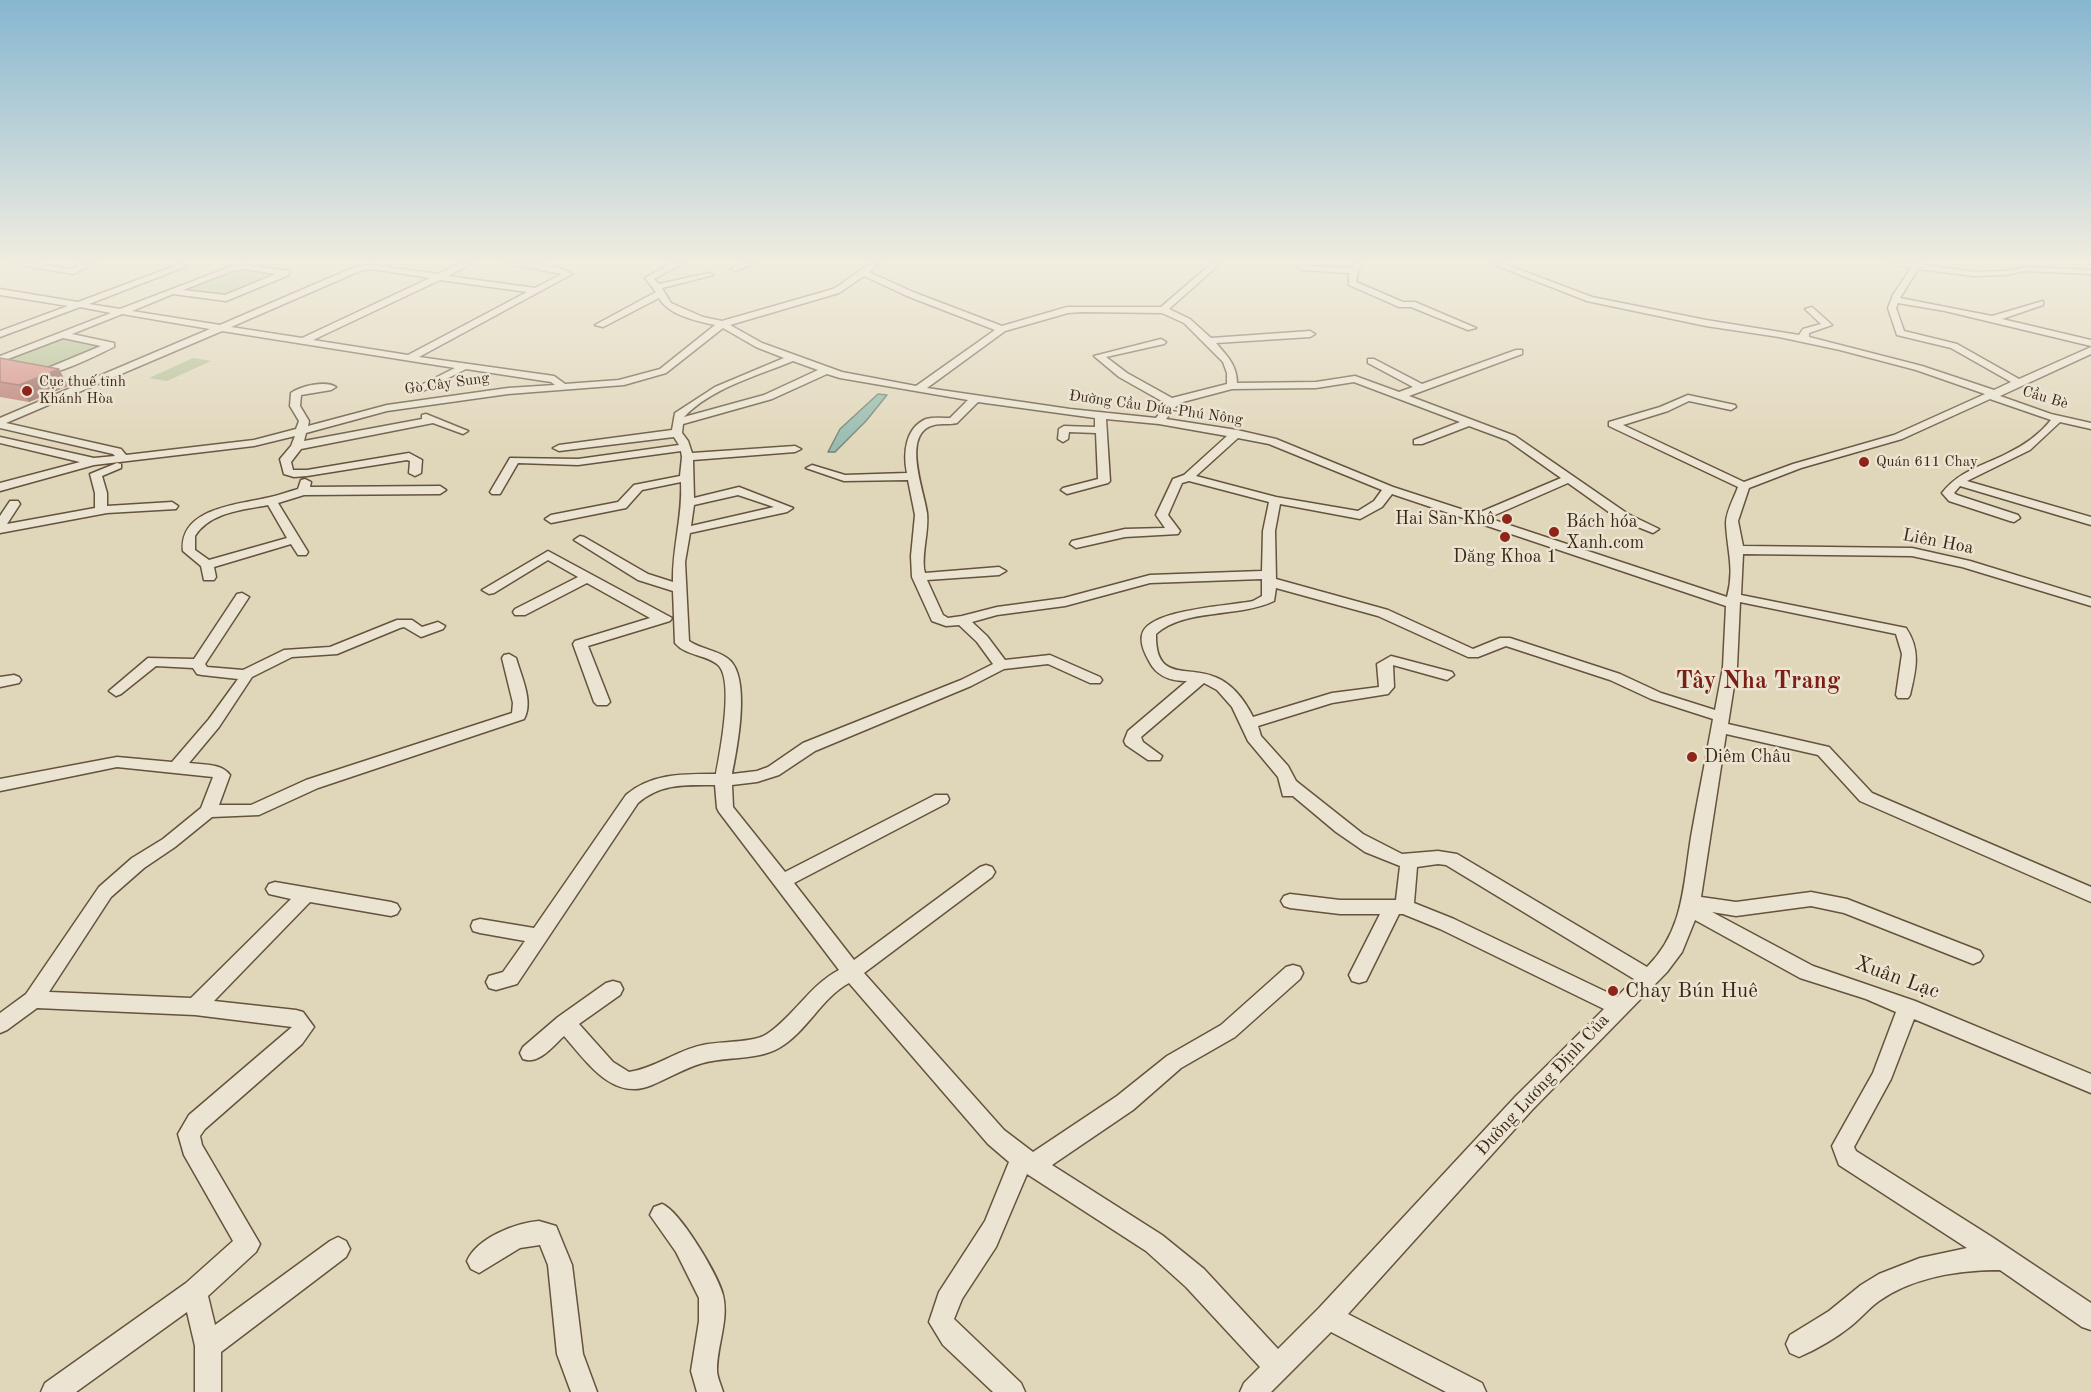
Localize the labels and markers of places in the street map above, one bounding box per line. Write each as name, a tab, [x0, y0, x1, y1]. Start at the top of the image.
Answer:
place label: Cục thuế tỉnh Khánh Hòa	[39, 373, 126, 408]
marker: Cục thuế tỉnh Khánh Hòa	[20, 384, 34, 398]
place label: Quán 611 Chay	[1876, 453, 1978, 471]
marker: Quán 611 Chay	[1857, 455, 1871, 469]
place label: Hai San Khô	[1395, 508, 1495, 530]
place label: Bách hóa Xanh.com	[1566, 511, 1644, 554]
marker: Hai San Khô	[1500, 512, 1514, 526]
marker: Bách hóa Xanh.com	[1547, 525, 1561, 539]
marker: Dăng Khoa 1	[1498, 530, 1512, 544]
place label: Dăng Khoa 1	[1453, 546, 1557, 568]
place label: Diêm Châu	[1704, 746, 1791, 768]
marker: Diêm Châu	[1685, 750, 1699, 764]
place label: Chay Bún Huê	[1625, 978, 1758, 1004]
marker: Chay Bún Huê	[1606, 984, 1620, 998]

